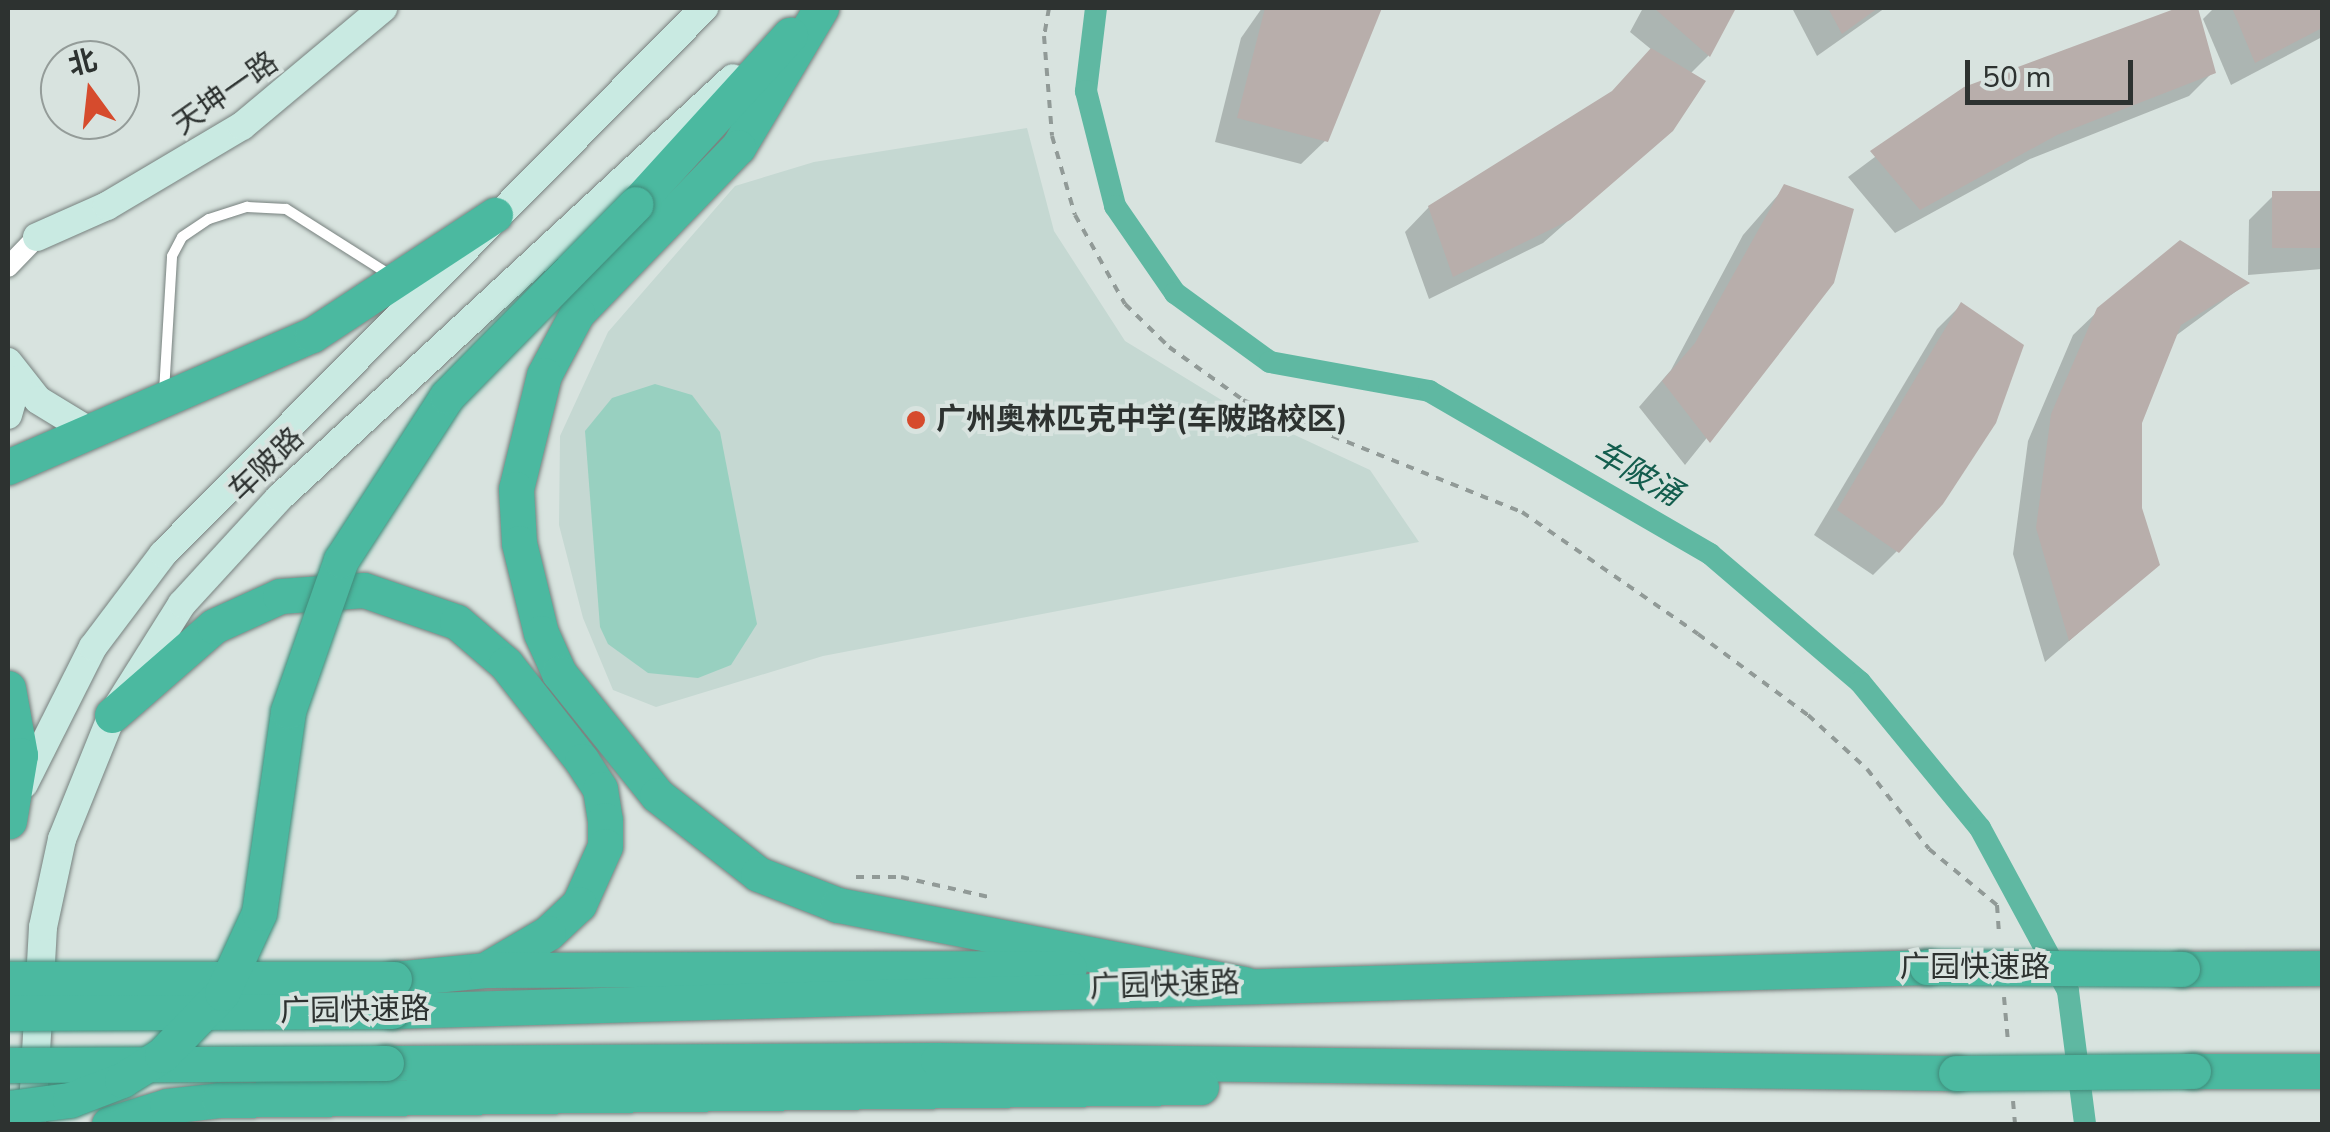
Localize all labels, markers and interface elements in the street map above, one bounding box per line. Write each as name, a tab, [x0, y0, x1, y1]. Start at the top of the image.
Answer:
north arrow	[40, 40, 140, 140]
scale bar	[1970, 40, 2138, 102]
text: 北	[64, 41, 101, 85]
street label: 天坤一路	[167, 45, 285, 143]
text: 50 m	[1982, 57, 2051, 98]
place label: 广州奥林匹克中学(车陂路校区)	[936, 402, 1347, 438]
marker: 广州奥林匹克中学(车陂路校区)	[905, 409, 927, 431]
street label: 车陂路	[222, 421, 312, 509]
water label: 车陂涌	[1586, 433, 1688, 515]
street label: 广园快速路	[1900, 950, 2050, 986]
street label: 广园快速路	[1089, 965, 1241, 1007]
street label: 广园快速路	[280, 992, 430, 1030]

